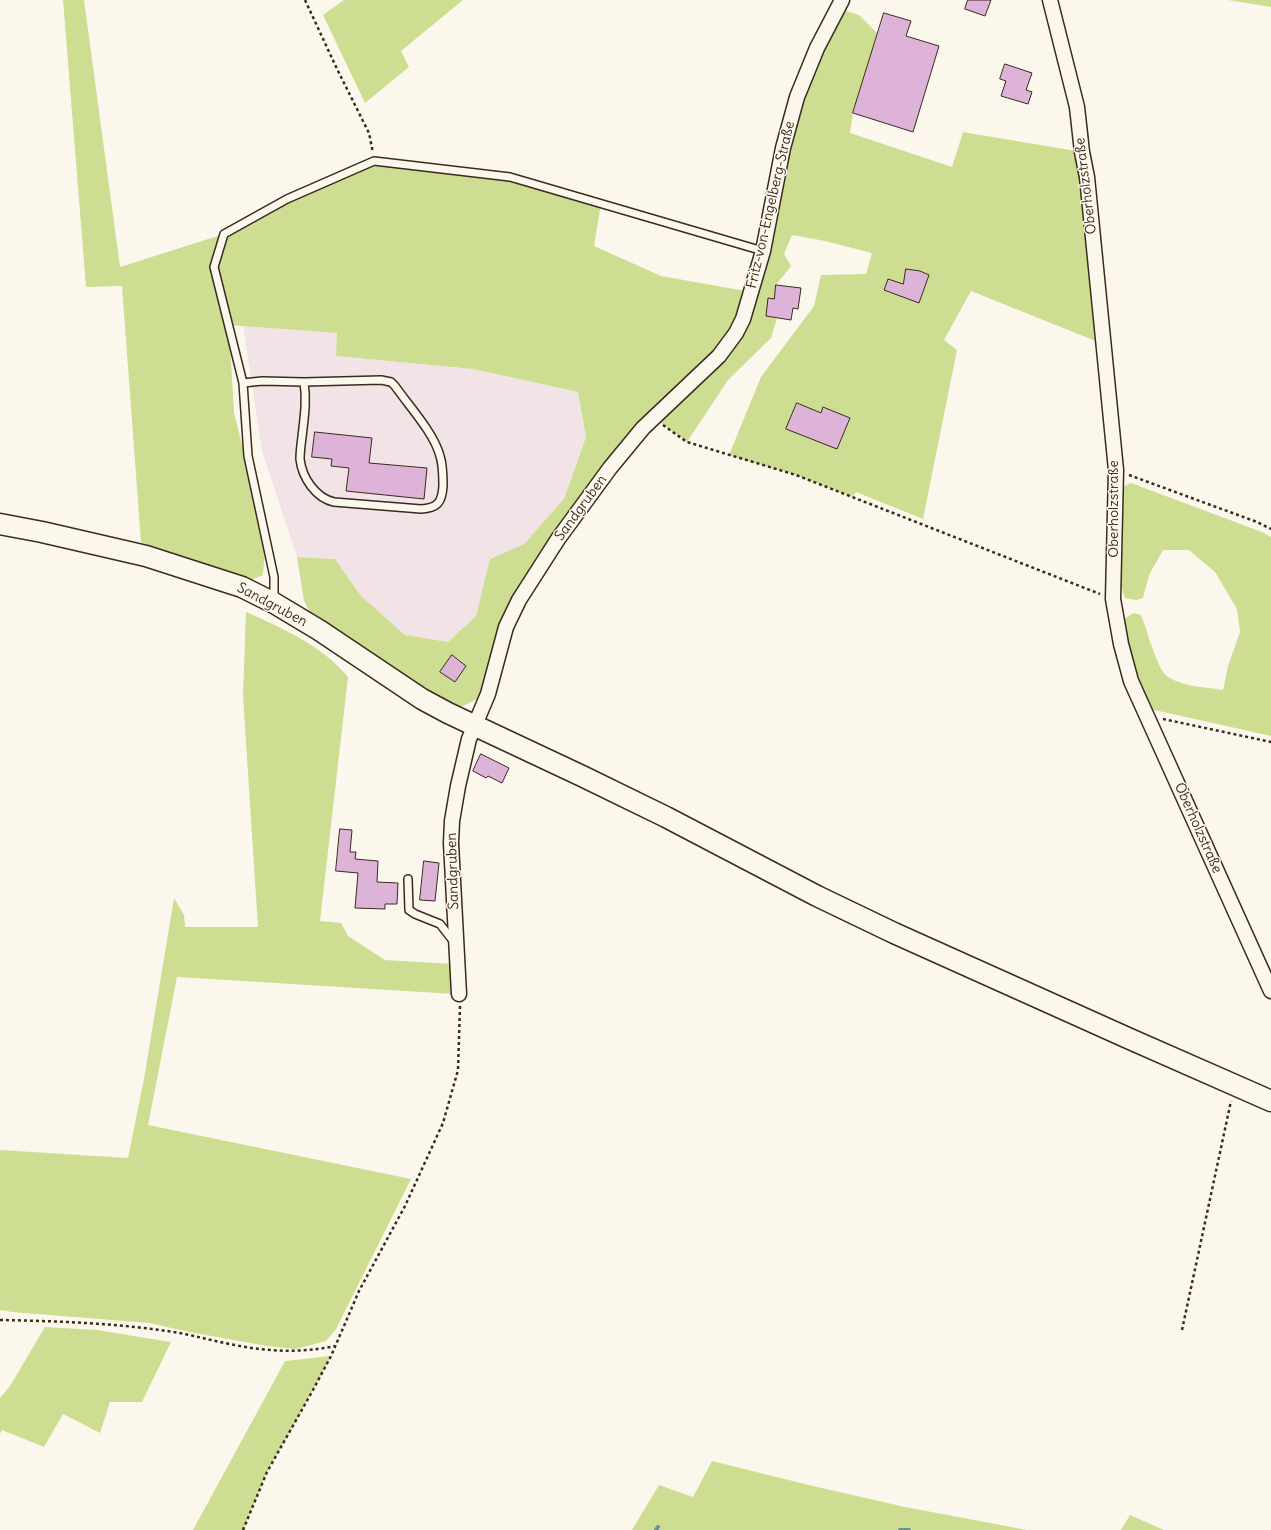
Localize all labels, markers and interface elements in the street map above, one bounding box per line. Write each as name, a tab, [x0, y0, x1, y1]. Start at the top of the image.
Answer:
street label: Fritz-von-Engelberg-Straße	[744, 120, 798, 290]
street label: Oberholzstraße	[1072, 137, 1100, 235]
street label: Oberholzstraße	[1106, 460, 1122, 558]
street label: Sandgruben	[552, 472, 610, 544]
street label: Sandgruben	[234, 579, 310, 631]
street label: Oberholzstraße	[1171, 780, 1225, 876]
street label: Sandgruben	[443, 832, 463, 910]

